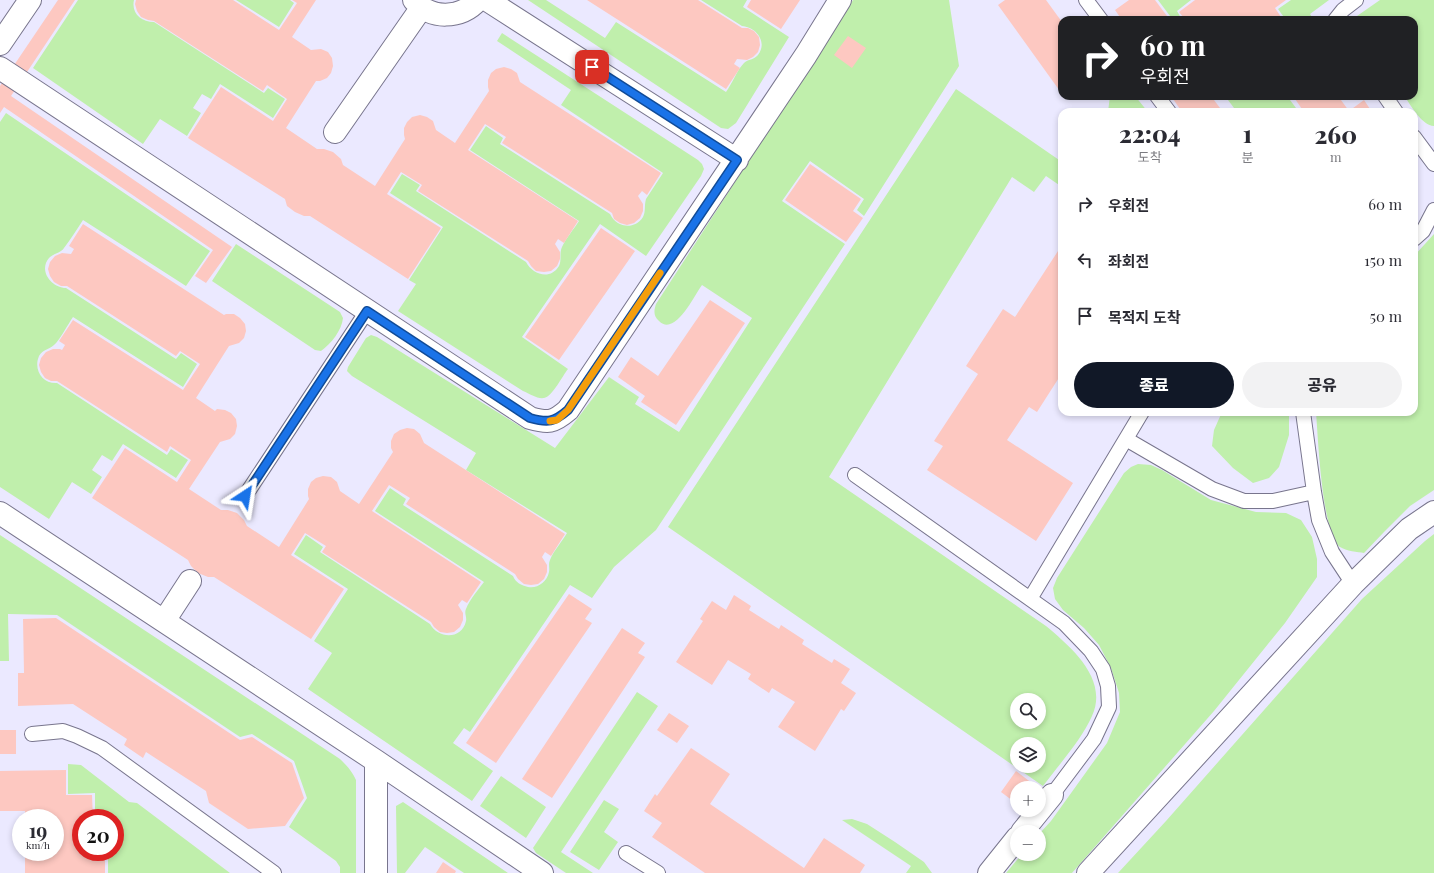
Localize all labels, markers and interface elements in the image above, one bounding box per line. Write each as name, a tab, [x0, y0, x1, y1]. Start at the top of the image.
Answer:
text: 60 m	[1140, 26, 1206, 63]
icon: right	[1074, 32, 1126, 84]
pin	[575, 50, 609, 84]
icon: arrive	[581, 56, 603, 78]
text: 우회전	[1140, 64, 1190, 88]
text: 22:04	[1119, 117, 1180, 149]
text: 1	[1243, 117, 1252, 149]
text: 260	[1314, 118, 1357, 150]
text: 도착	[1138, 148, 1162, 165]
text: 분	[1241, 148, 1253, 165]
text: m	[1330, 148, 1341, 165]
icon: right	[1074, 193, 1096, 215]
text: 60 m	[1368, 194, 1402, 214]
text: 우회전	[1108, 195, 1149, 215]
icon: left	[1074, 249, 1096, 271]
text: 150 m	[1364, 250, 1402, 270]
text: 좌회전	[1108, 251, 1149, 271]
icon: arrive	[1074, 305, 1096, 327]
text: 50 m	[1370, 306, 1402, 326]
text: 목적지 도착	[1108, 307, 1181, 327]
button: 종료	[1074, 362, 1234, 408]
button: 공유	[1242, 362, 1402, 408]
position arrow	[224, 475, 266, 517]
map controls	[1010, 693, 1046, 861]
button: search	[1010, 693, 1046, 729]
button: layers	[1010, 737, 1046, 773]
button: +	[1010, 781, 1046, 817]
speed limit sign: 20	[72, 809, 124, 861]
text: 19	[29, 816, 47, 843]
button: −	[1010, 825, 1046, 861]
text: km/h	[26, 838, 50, 852]

